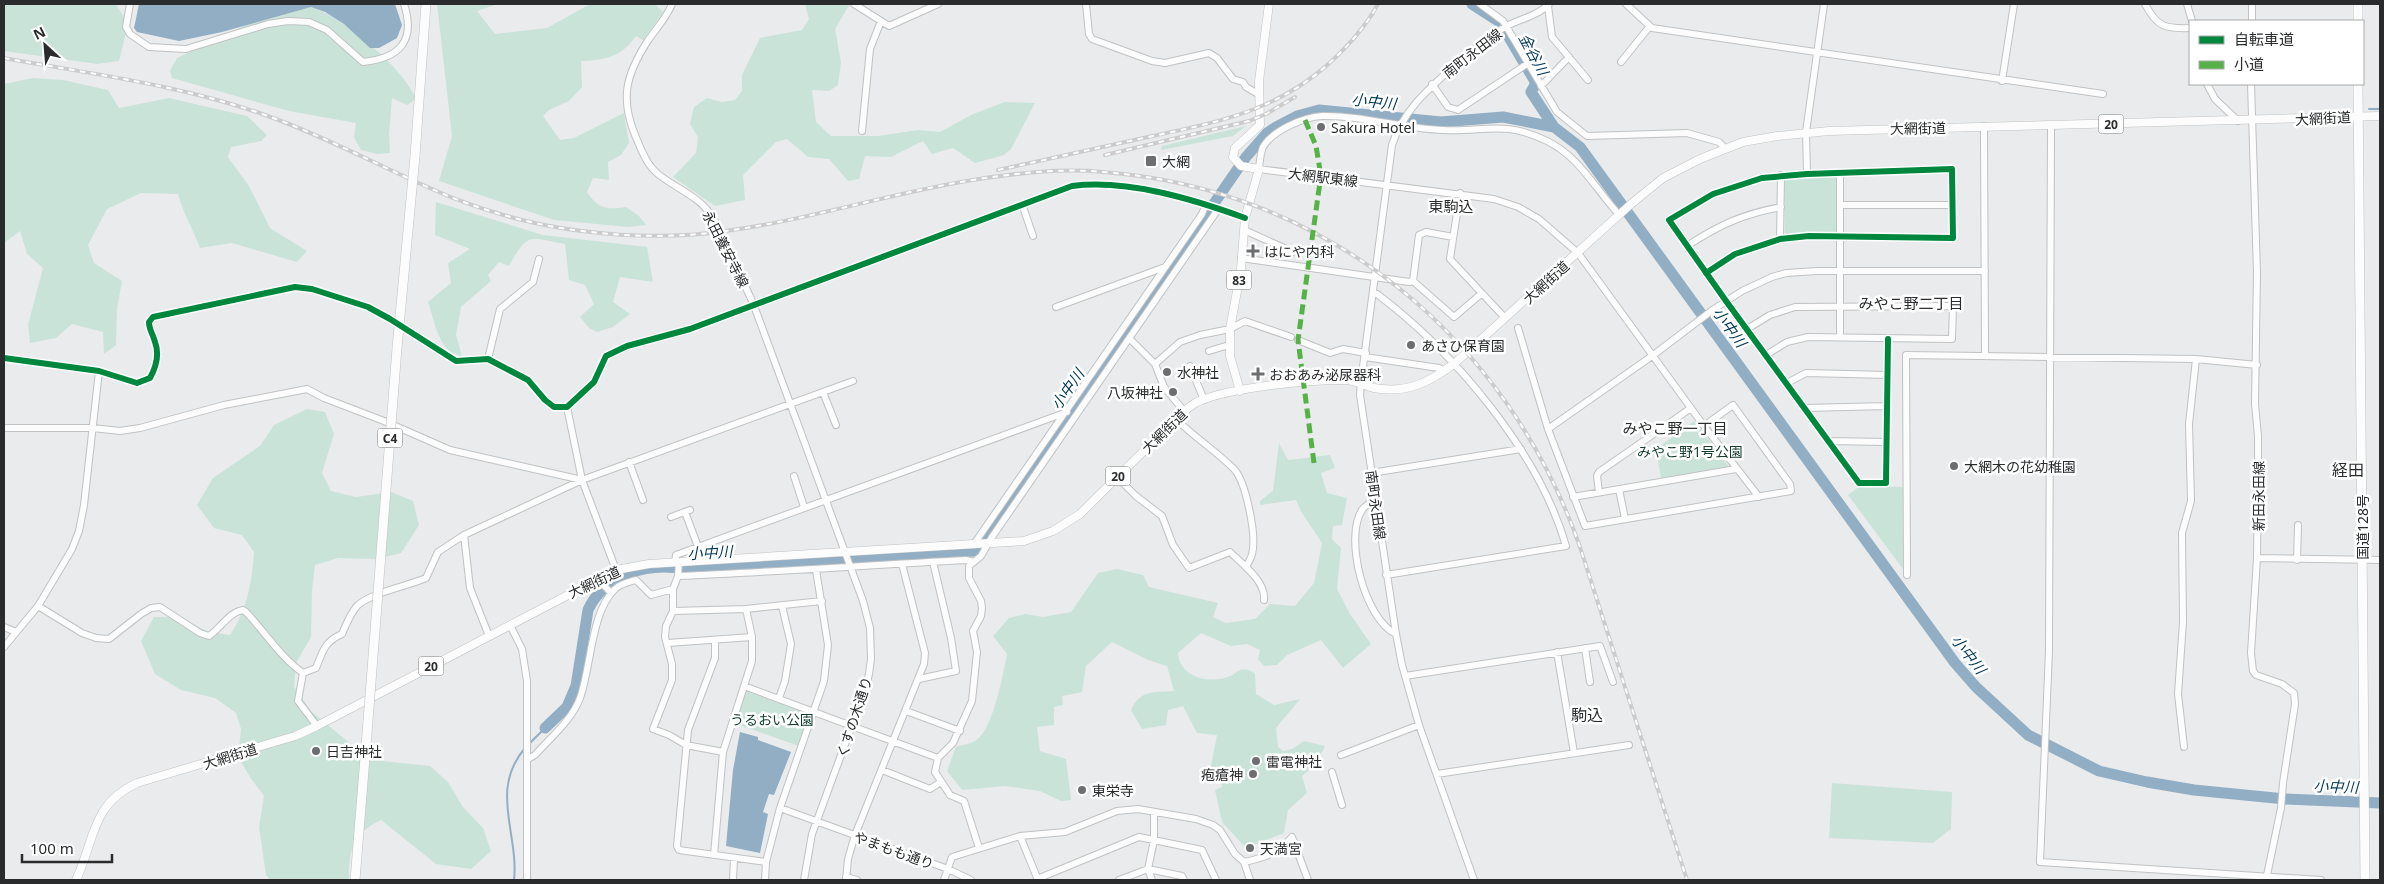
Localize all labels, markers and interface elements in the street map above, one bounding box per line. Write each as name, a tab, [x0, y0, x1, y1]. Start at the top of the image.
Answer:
north arrow	[20, 20, 70, 70]
legend	[2189, 20, 2364, 85]
text: N	[30, 22, 48, 44]
street label: 南町永田線	[1439, 24, 1505, 82]
water label: 金谷川	[1515, 29, 1554, 80]
text: 自転車道	[2234, 29, 2294, 49]
text: 小道	[2234, 54, 2264, 74]
water label: 小中川	[1351, 89, 1399, 114]
street label: 大網街道	[2295, 107, 2351, 129]
road number: 20	[2098, 115, 2124, 134]
place label: Sakura Hotel	[1331, 118, 1415, 137]
street label: 大網街道	[1890, 118, 1946, 138]
marker: Sakura Hotel	[1315, 121, 1327, 133]
place label: 大網	[1162, 152, 1190, 171]
marker: 大網	[1144, 154, 1158, 168]
street label: 大網駅東線	[1287, 163, 1359, 191]
district label: 東駒込	[1428, 196, 1474, 216]
street label: 永田養安寺線	[698, 207, 754, 291]
place label: はにや内科	[1264, 242, 1334, 261]
marker: はにや内科	[1246, 244, 1260, 258]
street label: 大網街道	[1519, 256, 1573, 308]
road number: 83	[1226, 270, 1252, 290]
district label: みやこ野二丁目	[1858, 293, 1964, 313]
water label: 小中川	[1709, 303, 1752, 353]
place label: あさひ保育園	[1421, 336, 1505, 355]
marker: あさひ保育園	[1405, 339, 1417, 351]
water label: 小中川	[1046, 363, 1089, 413]
place label: 水神社	[1177, 363, 1219, 382]
place label: おおあみ泌尿器科	[1269, 365, 1381, 384]
marker: 水神社	[1161, 366, 1173, 378]
marker: おおあみ泌尿器科	[1251, 367, 1265, 381]
place label: 八坂神社	[1107, 383, 1163, 402]
marker: 八坂神社	[1167, 386, 1179, 398]
street label: 大網街道	[1137, 405, 1191, 457]
district label: みやこ野一丁目	[1622, 418, 1728, 438]
road number: C4	[378, 428, 402, 448]
park label: みやこ野1号公園	[1637, 442, 1743, 461]
place label: 大網木の花幼稚園	[1964, 457, 2076, 476]
district label: 経田	[2332, 459, 2364, 481]
marker: 大網木の花幼稚園	[1948, 460, 1960, 472]
street label: 新田永田線	[2249, 461, 2268, 531]
road number: 20	[1106, 466, 1130, 486]
street label: 南町永田線	[1362, 469, 1390, 541]
street label: 国道128号	[2353, 494, 2372, 560]
water label: 小中川	[687, 541, 735, 563]
street label: 大網街道	[565, 562, 623, 602]
water label: 小中川	[1947, 630, 1992, 679]
road number: 20	[418, 656, 444, 676]
street label: くすの木通り	[832, 674, 876, 760]
district label: 駒込	[1571, 704, 1603, 726]
park label: うるおい公園	[730, 710, 814, 729]
street label: 大網街道	[200, 739, 260, 773]
place label: 日吉神社	[326, 742, 382, 761]
marker: 日吉神社	[310, 745, 322, 757]
place label: 雷電神社	[1266, 752, 1322, 771]
marker: 雷電神社	[1250, 755, 1262, 767]
place label: 疱瘡神	[1201, 765, 1243, 784]
marker: 疱瘡神	[1247, 768, 1259, 780]
water label: 小中川	[2313, 775, 2361, 797]
place label: 東栄寺	[1092, 781, 1134, 800]
marker: 東栄寺	[1076, 784, 1088, 796]
street label: やまもも通り	[851, 827, 937, 873]
scale bar	[22, 832, 112, 864]
text: 100 m	[30, 838, 74, 858]
place label: 天満宮	[1260, 839, 1302, 858]
marker: 天満宮	[1244, 842, 1256, 854]

